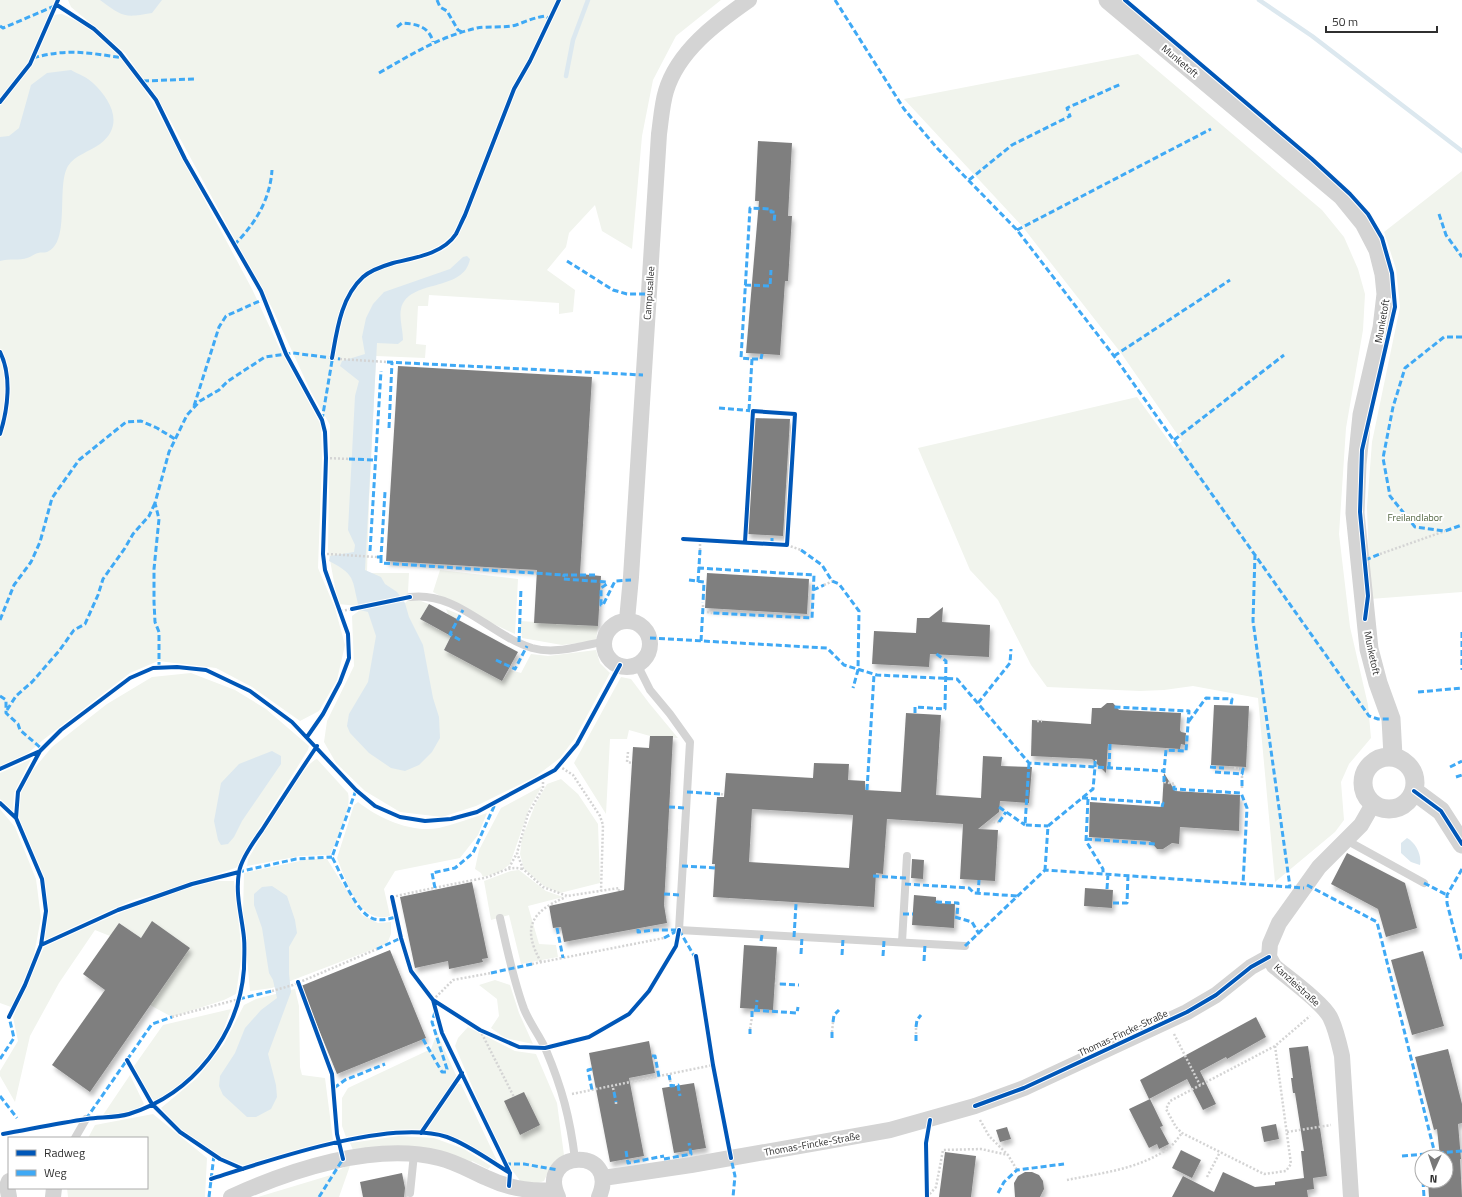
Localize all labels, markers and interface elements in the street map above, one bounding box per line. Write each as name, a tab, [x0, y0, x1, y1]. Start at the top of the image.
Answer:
scale bar	[1326, 8, 1437, 34]
text: 50 m	[1332, 12, 1358, 31]
street label: Munketoft	[1158, 41, 1202, 81]
street label: Campusallee	[640, 266, 658, 320]
street label: Munketoft	[1371, 297, 1393, 344]
park label: Freilandlabor	[1388, 510, 1443, 525]
street label: Munketoft	[1360, 630, 1384, 677]
street label: Kanzleistraße	[1271, 960, 1323, 1010]
street label: Thomas-Fincke-Straße	[1076, 1006, 1170, 1060]
street label: Thomas-Fincke-Straße	[763, 1128, 861, 1160]
legend	[8, 1137, 148, 1189]
text: Radweg	[44, 1143, 85, 1162]
north arrow	[1414, 1149, 1454, 1189]
text: Weg	[44, 1163, 67, 1182]
text: N	[1429, 1171, 1438, 1187]

